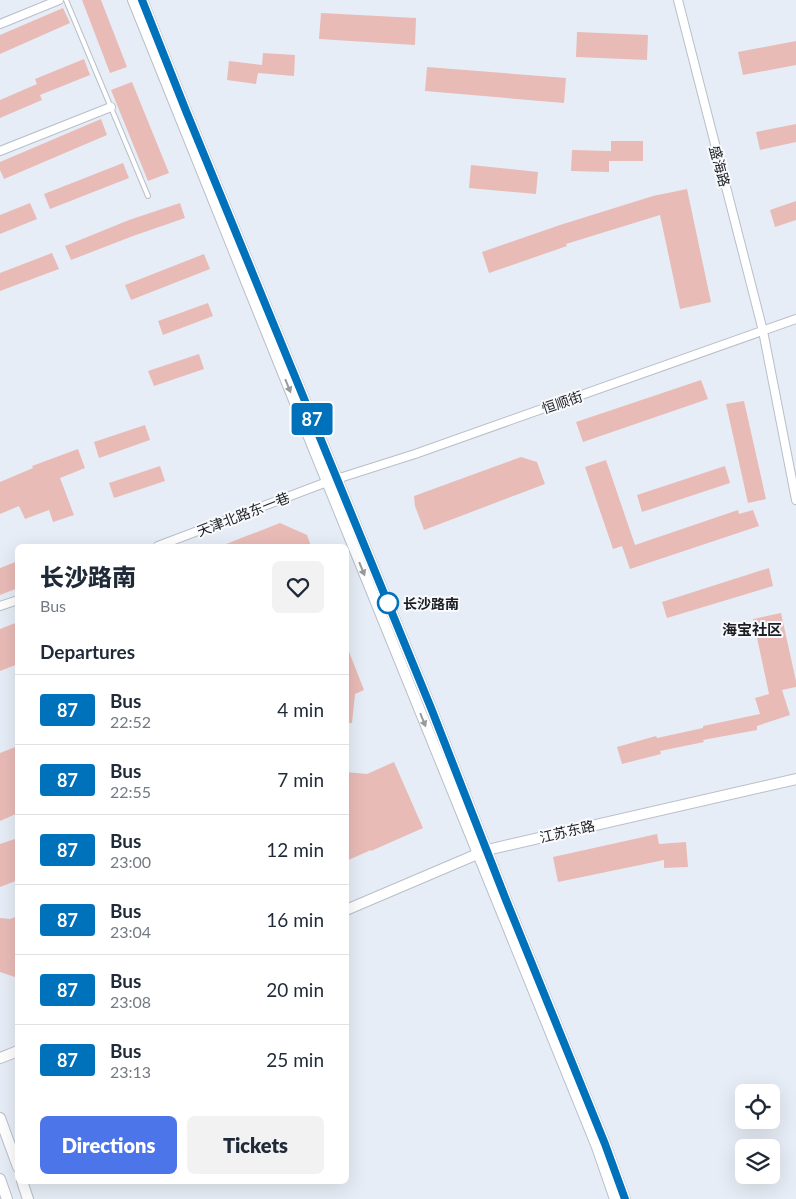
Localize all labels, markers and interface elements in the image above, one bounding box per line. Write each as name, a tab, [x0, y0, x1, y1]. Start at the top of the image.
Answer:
street label: 盛海路	[706, 144, 734, 188]
one-way arrow	[285, 379, 292, 394]
street label: 恒顺街	[539, 387, 585, 417]
line badge: 87	[290, 403, 334, 435]
text: 87	[302, 408, 322, 430]
street label: 天津北路东一巷	[194, 489, 292, 539]
button: heart	[272, 561, 324, 613]
text: 长沙路南	[40, 562, 136, 591]
one-way arrow	[359, 562, 367, 576]
marker: 长沙路南	[377, 592, 399, 614]
place label: 长沙路南	[403, 595, 459, 612]
text: Bus	[40, 596, 66, 615]
district label: 海宝社区	[722, 620, 782, 638]
text: Departures	[40, 640, 135, 663]
text: Bus	[110, 689, 141, 712]
text: 4 min	[277, 698, 324, 721]
text: 87	[57, 699, 78, 721]
text: 22:52	[110, 712, 151, 731]
one-way arrow	[420, 713, 428, 727]
text: Bus	[110, 759, 141, 782]
text: 7 min	[277, 768, 324, 791]
text: 87	[57, 769, 78, 791]
text: 22:55	[110, 782, 151, 801]
street label: 江苏东路	[538, 816, 596, 846]
text: Bus	[110, 829, 141, 852]
text: 12 min	[266, 838, 324, 861]
text: 87	[57, 839, 78, 861]
text: 23:00	[110, 852, 151, 871]
text: Bus	[110, 899, 141, 922]
text: 16 min	[266, 908, 324, 931]
text: 87	[57, 909, 78, 931]
text: 23:04	[110, 922, 151, 941]
text: Bus	[110, 969, 141, 992]
text: 20 min	[266, 978, 324, 1001]
text: 87	[57, 979, 78, 1001]
text: 23:08	[110, 992, 151, 1011]
text: Bus	[110, 1039, 141, 1062]
text: 25 min	[266, 1048, 324, 1071]
text: 87	[57, 1049, 78, 1071]
text: 23:13	[110, 1062, 151, 1081]
map controls	[735, 1084, 780, 1184]
button: locate	[735, 1084, 780, 1129]
button: Directions	[40, 1116, 177, 1174]
button: Tickets	[187, 1116, 324, 1174]
button: layers	[735, 1139, 780, 1184]

